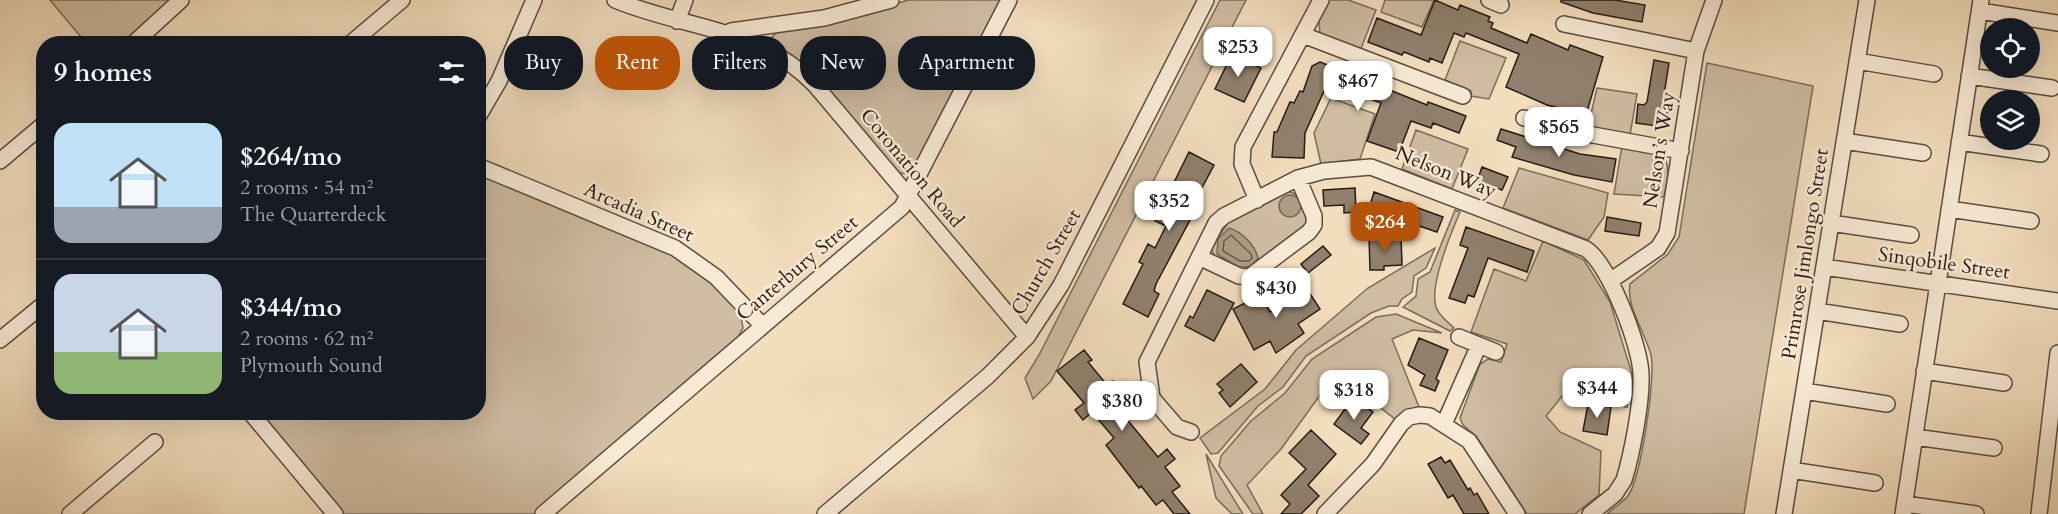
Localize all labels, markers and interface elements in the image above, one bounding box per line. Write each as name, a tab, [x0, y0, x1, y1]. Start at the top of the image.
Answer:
map controls	[1980, 18, 2040, 150]
button: locate	[1980, 18, 2040, 78]
pin: $253	[1202, 27, 1274, 78]
text: $253	[1218, 33, 1258, 60]
chip: Buy	[504, 36, 583, 90]
chip: Rent	[595, 36, 680, 90]
chip: Filters	[692, 36, 788, 90]
chip: New	[800, 36, 886, 90]
chip: Apartment	[898, 36, 1035, 90]
text: 9 homes	[54, 55, 152, 90]
icon: filters	[435, 56, 468, 89]
pin: $467	[1322, 61, 1394, 112]
text: $467	[1338, 67, 1378, 94]
street label: Nelson’s Way	[1636, 89, 1682, 210]
button: layers	[1980, 90, 2040, 150]
street label: Coronation Road	[854, 103, 970, 234]
pin: $565	[1523, 107, 1595, 158]
text: $565	[1539, 113, 1579, 140]
text: $264/mo	[240, 139, 342, 174]
street label: Nelson Way	[1391, 139, 1501, 205]
street label: Primrose Jimlongo Street	[1775, 146, 1835, 361]
icon: home	[102, 147, 174, 219]
text: 2 rooms · 54 m²	[240, 174, 373, 201]
street label: Arcadia Street	[580, 176, 699, 249]
pin: $352	[1133, 181, 1205, 232]
text: $352	[1149, 187, 1189, 214]
text: The Quarterdeck	[240, 201, 387, 228]
pin: $264	[1349, 202, 1421, 253]
street label: Church Street	[1005, 204, 1088, 320]
text: $264	[1365, 208, 1405, 235]
street label: Canterbury Street	[730, 209, 864, 327]
street label: Sinqobile Street	[1876, 240, 2012, 286]
pin: $430	[1240, 268, 1312, 319]
text: $430	[1256, 274, 1296, 301]
text: $344/mo	[240, 290, 342, 325]
icon: home	[102, 298, 174, 370]
text: 2 rooms · 62 m²	[240, 325, 373, 352]
text: Plymouth Sound	[240, 352, 383, 379]
pin: $344	[1561, 368, 1633, 419]
pin: $318	[1318, 370, 1390, 421]
text: $344	[1577, 374, 1617, 401]
text: $318	[1334, 376, 1374, 403]
pin: $380	[1086, 381, 1158, 432]
text: $380	[1102, 387, 1142, 414]

